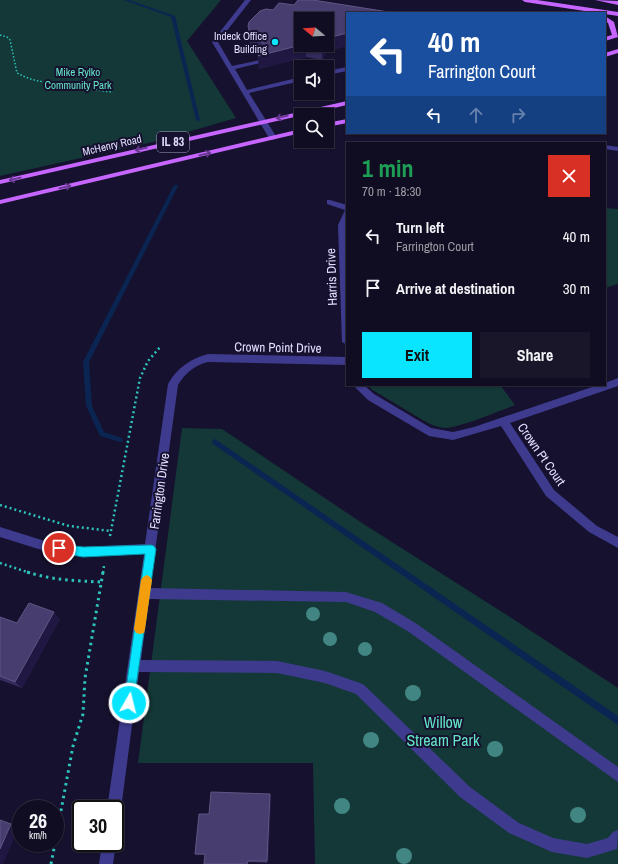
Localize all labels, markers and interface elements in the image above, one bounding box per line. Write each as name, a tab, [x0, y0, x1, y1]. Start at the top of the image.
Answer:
north arrow	[294, 12, 334, 52]
map controls	[294, 12, 334, 148]
text: 40 m	[428, 23, 480, 61]
icon: left	[362, 28, 414, 80]
place label: Indeck Office Building	[214, 29, 267, 56]
marker: Indeck Office Building	[270, 37, 280, 47]
text: Farrington Court	[428, 59, 536, 84]
button: sound	[294, 60, 334, 100]
park label: Mike Rylko Community Park	[44, 65, 112, 92]
icon: left	[423, 104, 445, 126]
icon: ahead	[465, 104, 487, 126]
icon: right	[507, 104, 529, 126]
button: search	[294, 108, 334, 148]
one-way arrow	[275, 114, 288, 122]
street label: McHenry Road	[81, 131, 143, 159]
road number: IL 83	[157, 132, 189, 152]
one-way arrow	[135, 146, 148, 154]
one-way arrow	[199, 149, 212, 157]
text: 1 min	[362, 152, 413, 184]
button: close	[548, 155, 590, 197]
one-way arrow	[8, 175, 21, 183]
one-way arrow	[58, 182, 71, 190]
text: 70 m · 18:30	[362, 183, 421, 200]
text: Turn left	[396, 217, 444, 238]
icon: left	[362, 225, 384, 247]
text: 40 m	[563, 226, 590, 247]
text: Farrington Court	[396, 238, 474, 255]
street label: Harris Drive	[322, 248, 341, 306]
icon: arrive	[362, 277, 384, 299]
text: Arrive at destination	[396, 278, 515, 299]
text: 30 m	[563, 278, 590, 299]
button: Exit	[362, 332, 472, 378]
button: Share	[480, 332, 590, 378]
street label: Crown Point Drive	[234, 338, 322, 357]
street label: Crown Pt Court	[514, 420, 569, 489]
street label: Farrington Drive	[146, 452, 173, 530]
pin	[42, 531, 76, 565]
icon: arrive	[48, 537, 70, 559]
position arrow	[108, 682, 150, 724]
park label: Willow Stream Park	[407, 711, 480, 751]
speed limit sign: 30	[72, 800, 124, 852]
text: 26	[29, 807, 47, 834]
text: km/h	[29, 829, 47, 842]

